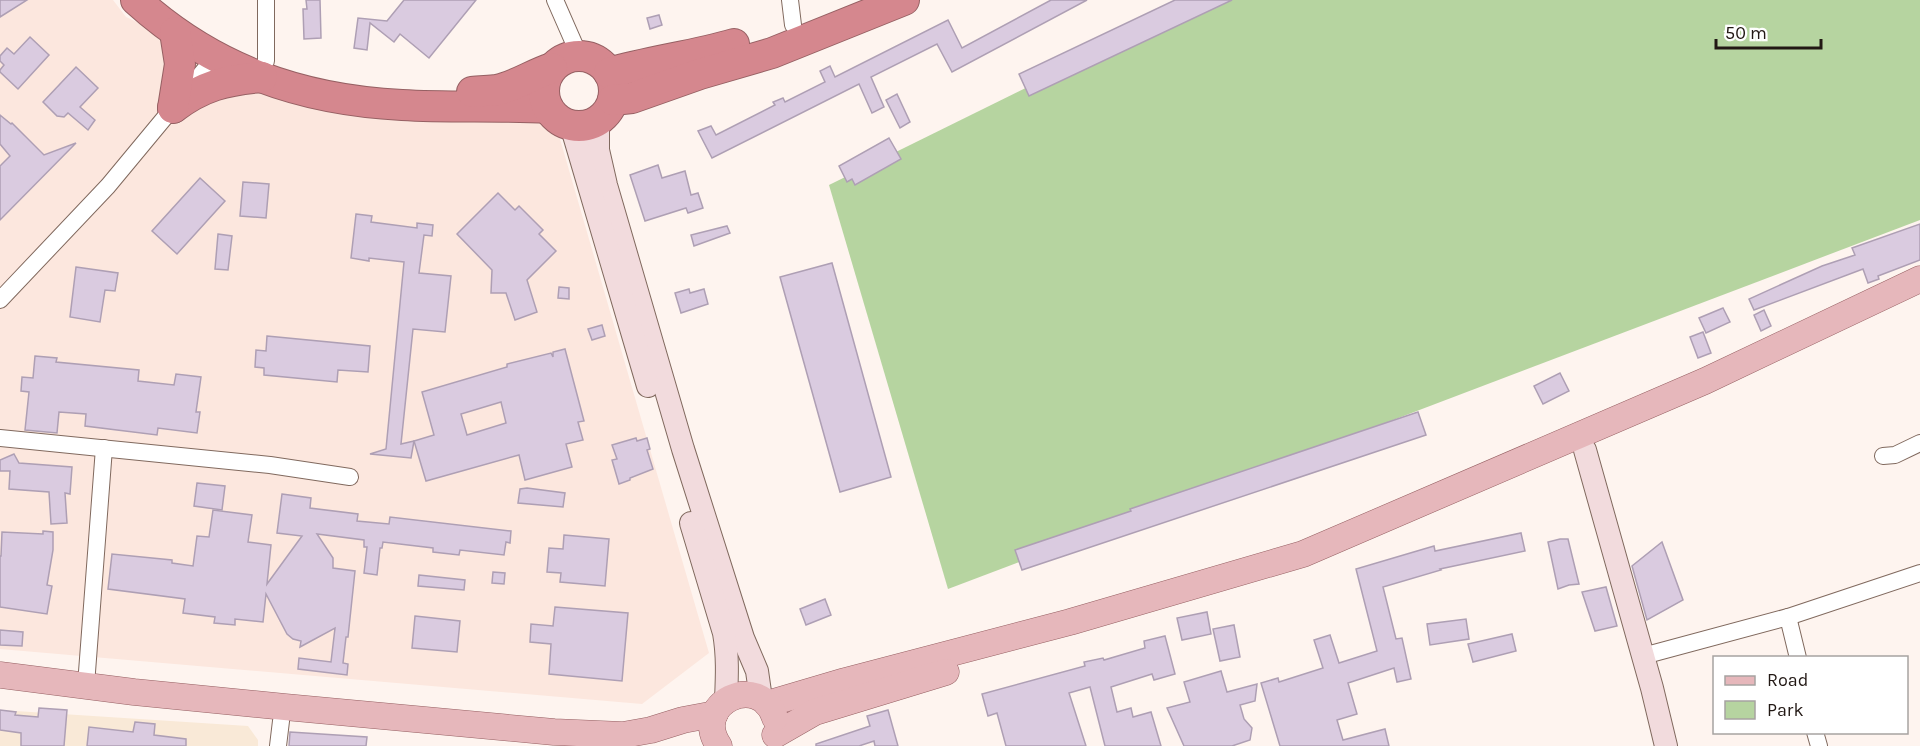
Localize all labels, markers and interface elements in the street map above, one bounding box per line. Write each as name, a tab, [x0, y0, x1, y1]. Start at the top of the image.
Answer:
scale bar	[1716, 12, 1821, 50]
text: 50 m	[1725, 22, 1767, 44]
legend	[1713, 656, 1908, 734]
text: Road	[1767, 669, 1808, 691]
text: Park	[1767, 699, 1804, 721]

